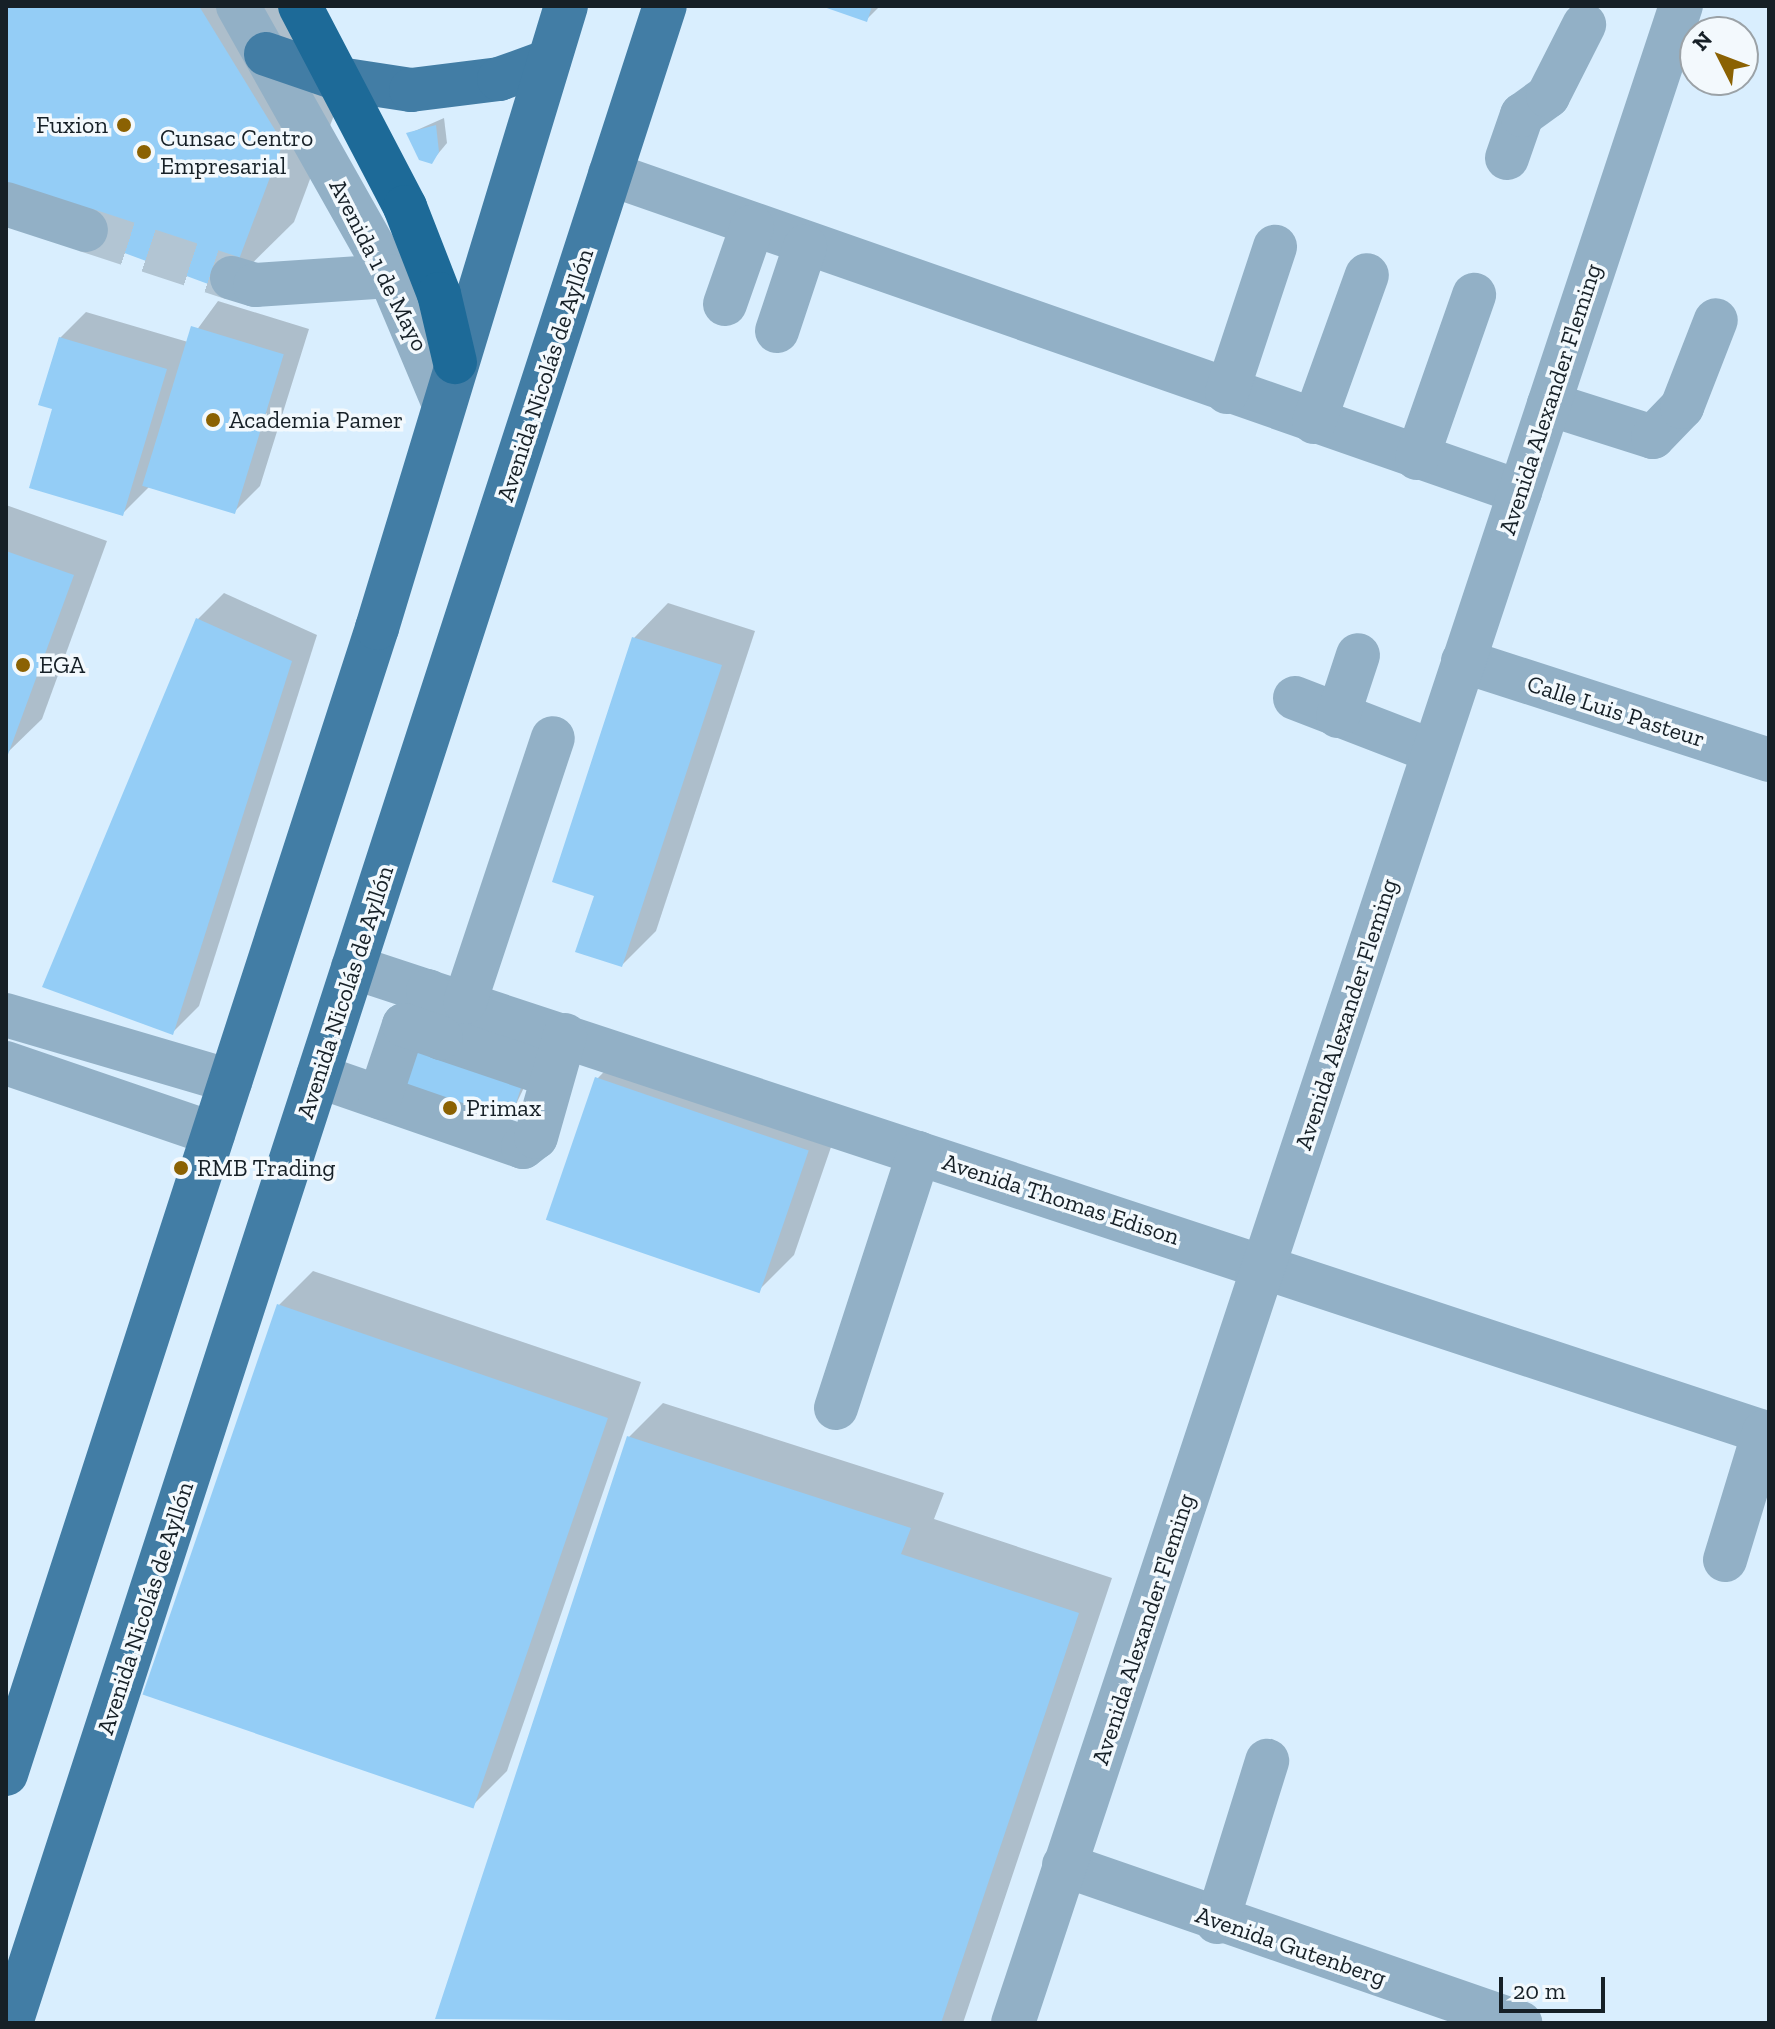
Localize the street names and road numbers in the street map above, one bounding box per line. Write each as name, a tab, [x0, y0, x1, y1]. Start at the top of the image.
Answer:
street label: Avenida 1 de Mayo	[323, 174, 435, 356]
street label: Avenida Nicolás de Ayllón	[490, 245, 600, 505]
street label: Avenida Alexander Fleming	[1492, 259, 1608, 539]
street label: Calle Luis Pasteur	[1524, 669, 1708, 753]
street label: Avenida Nicolás de Ayllón	[290, 862, 400, 1122]
street label: Avenida Alexander Fleming	[1288, 874, 1404, 1154]
street label: Avenida Thomas Edison	[939, 1147, 1183, 1251]
street label: Avenida Nicolás de Ayllón	[90, 1478, 200, 1738]
street label: Avenida Alexander Fleming	[1085, 1489, 1201, 1769]
street label: Avenida Gutenberg	[1192, 1900, 1390, 1992]

